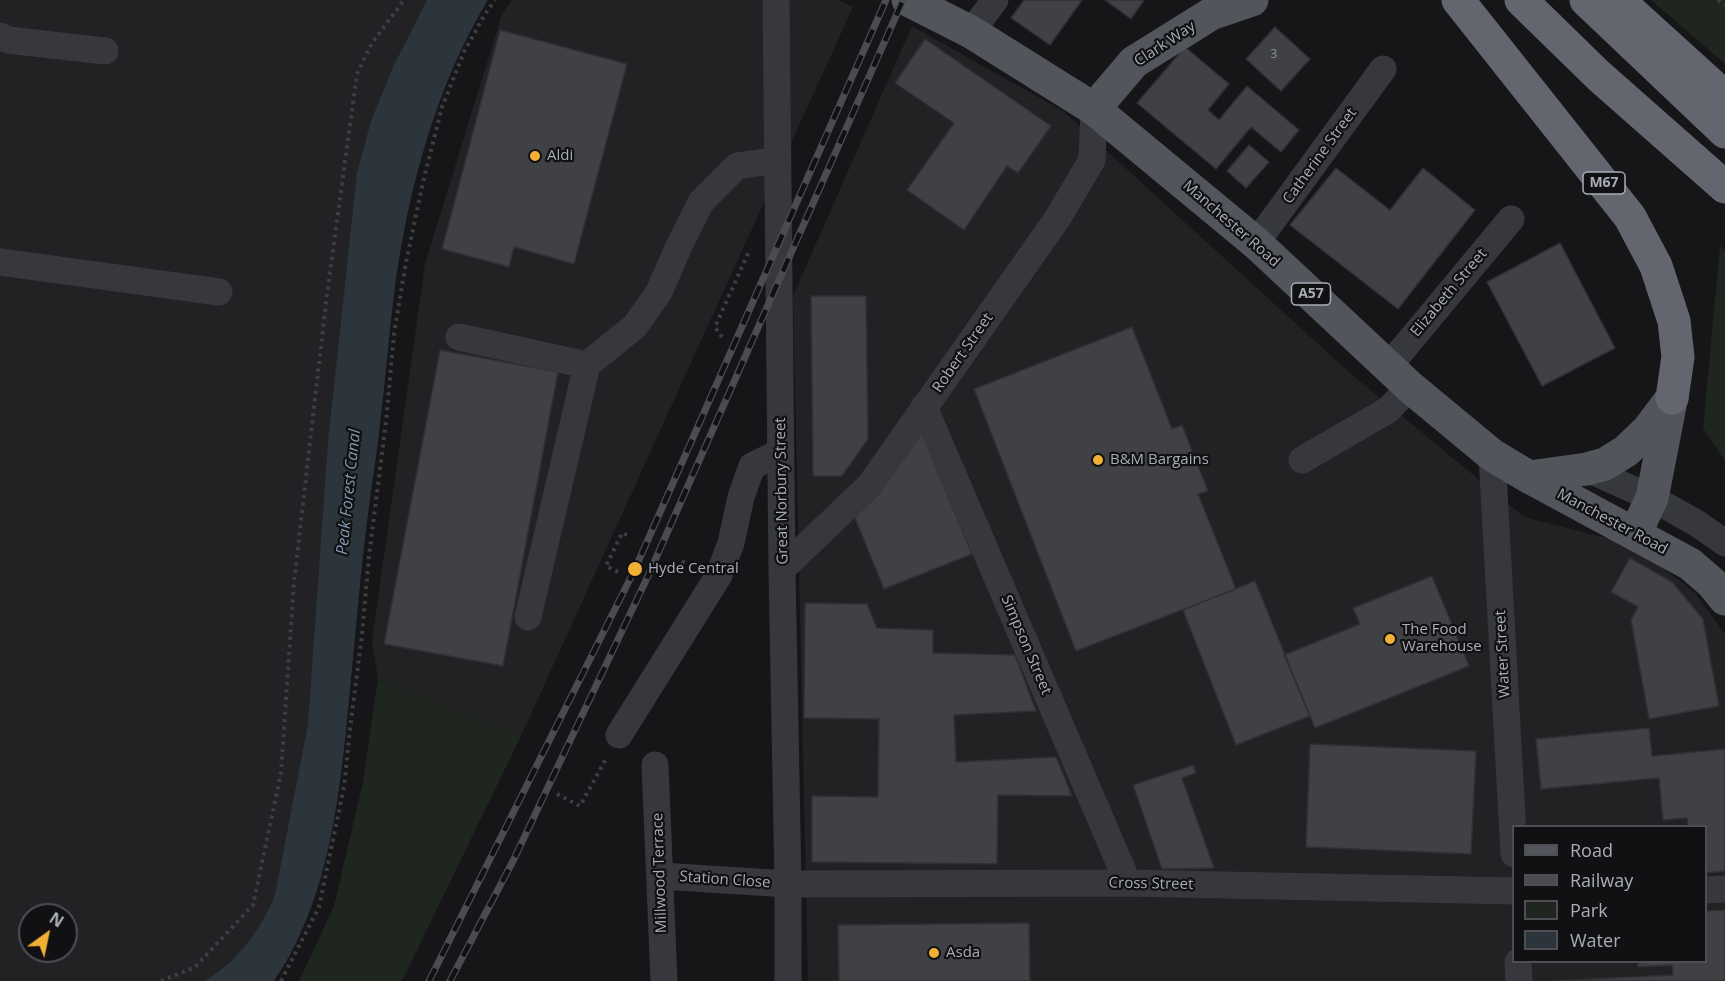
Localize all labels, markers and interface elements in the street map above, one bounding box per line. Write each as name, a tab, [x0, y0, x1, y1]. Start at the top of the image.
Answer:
street label: Clark Way	[1131, 18, 1199, 70]
house number: 3	[1271, 48, 1277, 62]
street label: Catherine Street	[1279, 105, 1361, 207]
place label: Aldi	[547, 147, 573, 165]
marker: Aldi	[528, 149, 542, 163]
road number: M67	[1583, 172, 1625, 194]
street label: Manchester Road	[1179, 177, 1283, 271]
street label: Elizabeth Street	[1407, 245, 1491, 341]
road number: A57	[1292, 283, 1330, 305]
street label: Robert Street	[929, 310, 997, 396]
street label: Great Norbury Street	[772, 417, 792, 565]
water label: Peak Forest Canal	[333, 428, 365, 556]
place label: B&M Bargains	[1110, 451, 1209, 469]
marker: B&M Bargains	[1091, 453, 1105, 467]
street label: Manchester Road	[1554, 485, 1670, 559]
marker: Hyde Central	[626, 560, 644, 578]
place label: Hyde Central	[648, 560, 739, 578]
street label: Simpson Street	[997, 593, 1055, 697]
street label: Water Street	[1492, 610, 1514, 698]
place label: The Food Warehouse	[1402, 621, 1482, 656]
marker: The Food Warehouse	[1383, 632, 1397, 646]
street label: Millwood Terrace	[649, 812, 671, 934]
legend	[1512, 825, 1707, 963]
text: Road	[1570, 838, 1613, 862]
street label: Station Close	[679, 868, 771, 892]
text: Railway	[1570, 868, 1633, 892]
street label: Cross Street	[1109, 874, 1193, 894]
text: Park	[1570, 898, 1608, 922]
north arrow	[18, 903, 78, 963]
text: N	[45, 907, 68, 932]
text: Water	[1570, 928, 1621, 952]
place label: Asda	[946, 944, 980, 962]
marker: Asda	[927, 946, 941, 960]

